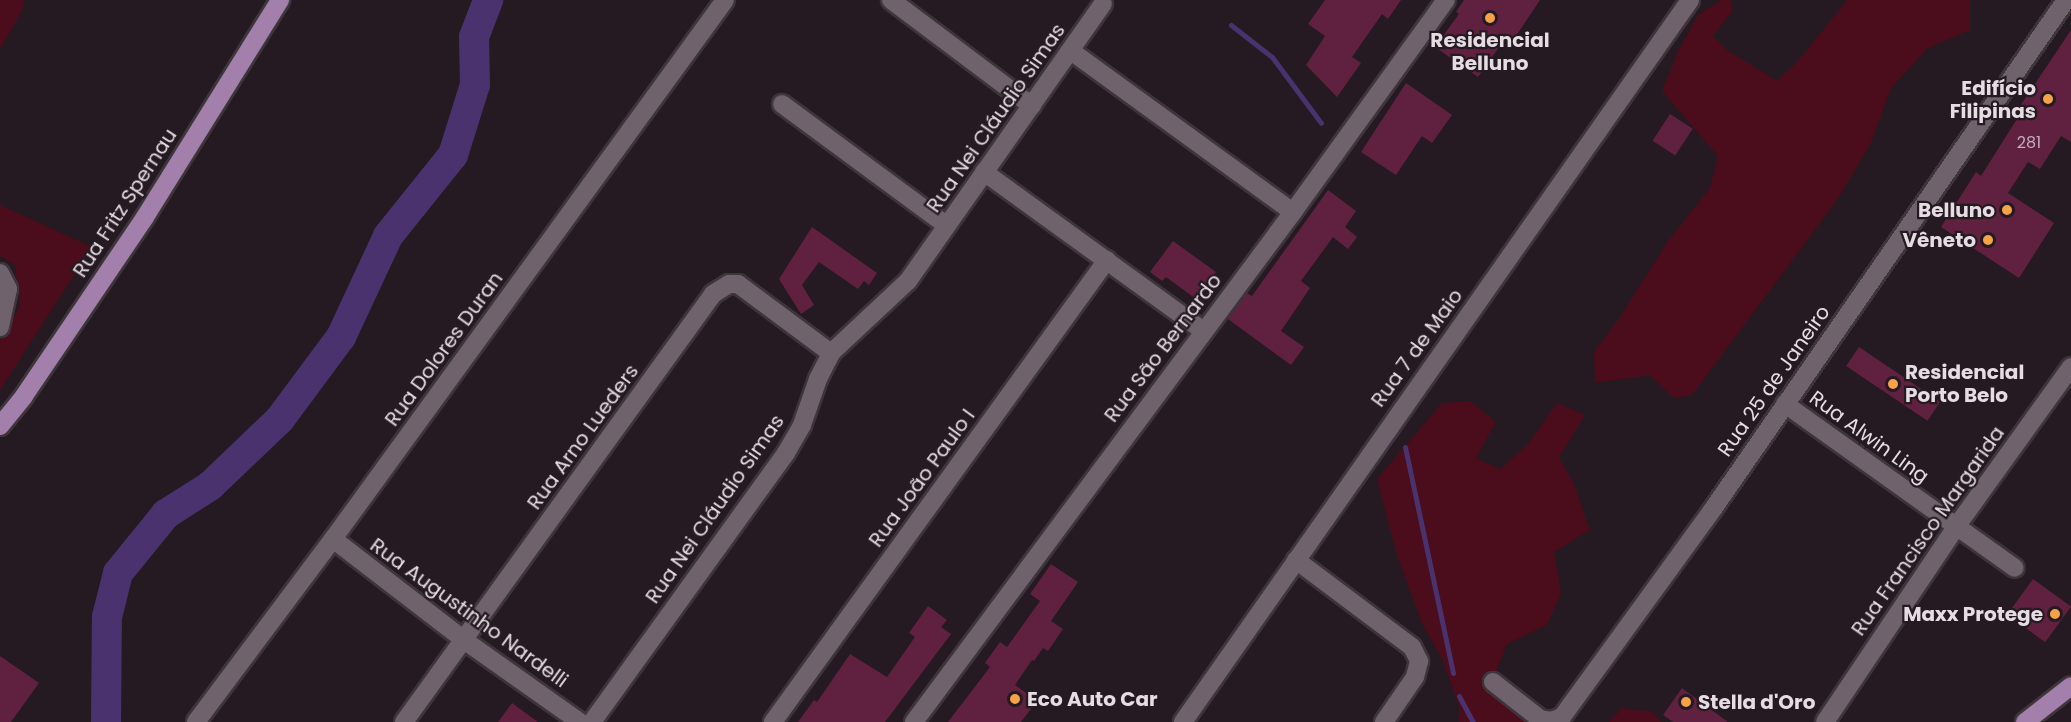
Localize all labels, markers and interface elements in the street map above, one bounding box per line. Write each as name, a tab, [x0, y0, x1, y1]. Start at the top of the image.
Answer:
marker: Residencial Belluno	[1483, 11, 1497, 25]
street label: Rua Nei Cláudio Simas	[922, 19, 1070, 217]
place label: Residencial Belluno	[1430, 28, 1550, 75]
place label: Edifício Filipinas	[1950, 76, 2036, 123]
marker: Edifício Filipinas	[2041, 92, 2055, 106]
street label: Rua Fritz Spernau	[68, 124, 182, 282]
house number: 281	[2017, 133, 2041, 153]
place label: Belluno	[1918, 198, 1995, 222]
marker: Belluno	[2000, 203, 2014, 217]
place label: Vêneto	[1902, 228, 1976, 252]
marker: Vêneto	[1981, 233, 1995, 247]
street label: Rua Dolores Duran	[380, 267, 508, 431]
street label: Rua São Bernardo	[1099, 269, 1227, 427]
street label: Rua 7 de Maio	[1366, 284, 1468, 412]
street label: Rua 25 de Janeiro	[1713, 301, 1835, 461]
street label: Rua Arno Lueders	[522, 360, 644, 514]
place label: Residencial Porto Belo	[1905, 360, 2024, 407]
marker: Residencial Porto Belo	[1886, 377, 1900, 391]
street label: Rua Alwin Ling	[1805, 386, 1933, 488]
street label: Rua João Paulo I	[864, 404, 980, 552]
street label: Rua Nei Cláudio Simas	[641, 410, 789, 608]
street label: Rua Francisco Margarida	[1846, 422, 2010, 640]
street label: Rua Augustinho Nardelli	[365, 533, 573, 693]
place label: Maxx Protege	[1903, 602, 2043, 626]
marker: Maxx Protege	[2048, 607, 2062, 621]
place label: Eco Auto Car	[1027, 687, 1158, 711]
place label: Stella d'Oro	[1698, 690, 1815, 714]
marker: Eco Auto Car	[1008, 692, 1022, 706]
marker: Stella d'Oro	[1679, 695, 1693, 709]

